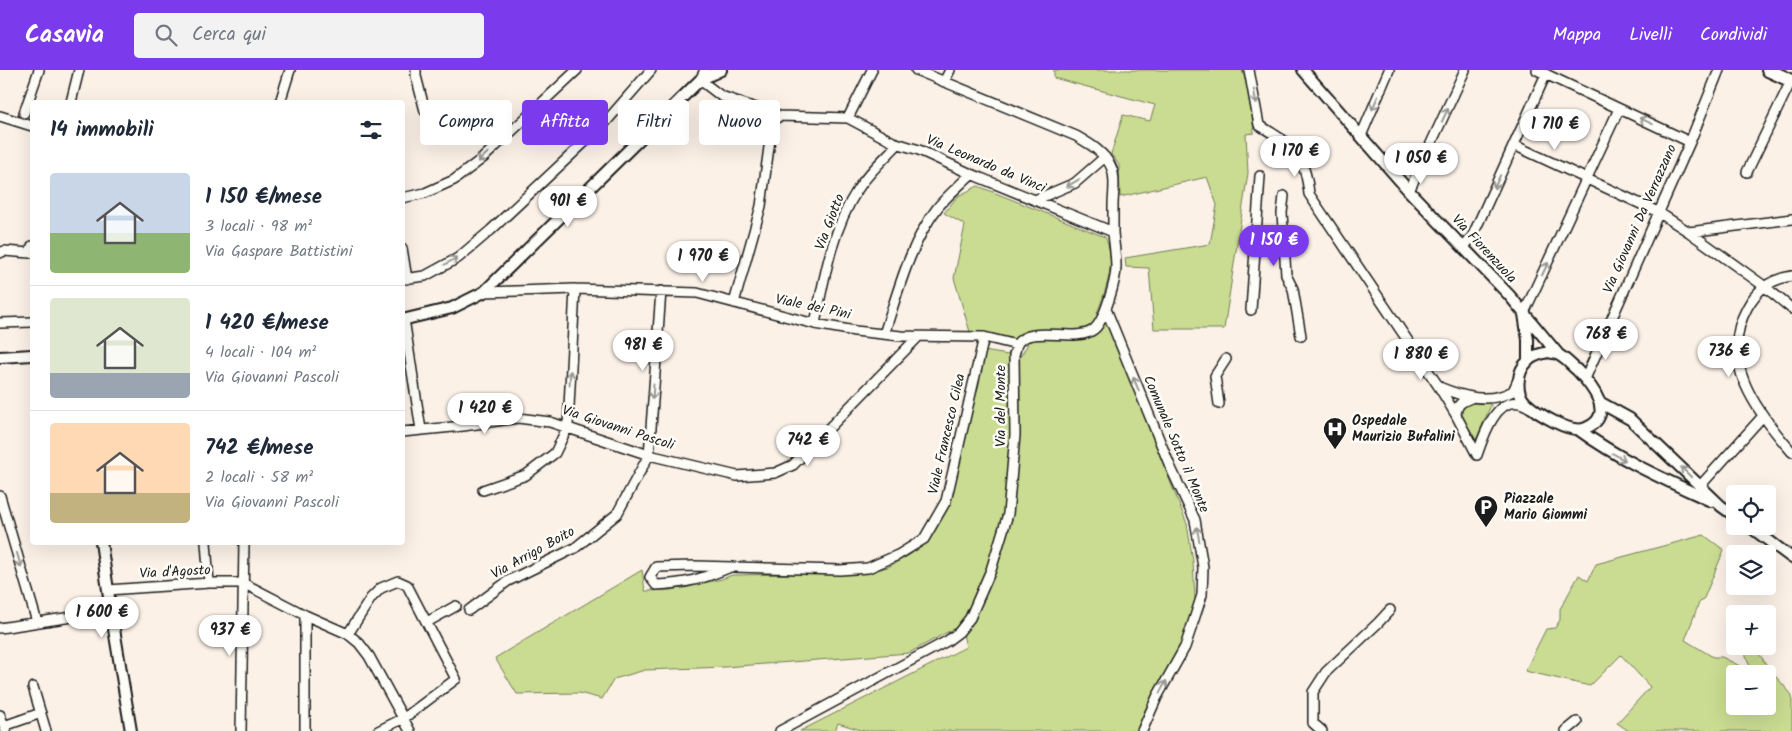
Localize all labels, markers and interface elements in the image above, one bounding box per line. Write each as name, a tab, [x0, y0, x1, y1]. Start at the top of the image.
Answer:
search box	[134, 13, 484, 58]
text: Casavia	[25, 16, 104, 55]
text: Cerca qui	[192, 20, 266, 50]
icon: search	[152, 21, 180, 49]
text: Mappa	[1553, 21, 1601, 50]
text: Livelli	[1629, 21, 1672, 50]
text: Condividi	[1700, 21, 1767, 50]
one-way arrow	[1250, 89, 1260, 105]
one-way arrow	[1369, 95, 1379, 110]
chip: Compra	[420, 100, 512, 145]
chip: Affitta	[522, 100, 608, 145]
chip: Filtri	[618, 100, 689, 145]
chip: Nuovo	[699, 100, 780, 145]
one-way arrow	[1440, 108, 1450, 123]
pin: 1 710 €	[1509, 108, 1601, 151]
text: 1 710 €	[1531, 112, 1579, 137]
text: 14 immobili	[50, 114, 154, 147]
icon: filters	[357, 116, 385, 144]
one-way arrow	[1638, 116, 1653, 126]
street label: Via Leonardo da Vinci	[923, 129, 1050, 199]
pin: 1 170 €	[1249, 136, 1341, 178]
text: 1 170 €	[1271, 139, 1319, 164]
street label: Via Giovanni Da Verrazzano	[1597, 141, 1683, 297]
pin: 1 050 €	[1375, 142, 1467, 185]
text: 1 050 €	[1395, 146, 1447, 171]
one-way arrow	[477, 152, 490, 163]
one-way arrow	[1491, 175, 1501, 190]
one-way arrow	[1066, 179, 1080, 189]
text: 1 150 €/mese	[205, 181, 322, 214]
pin: 901 €	[533, 186, 603, 228]
text: 901 €	[549, 189, 587, 214]
street label: Via Giotto	[809, 191, 851, 253]
icon: home	[90, 193, 150, 253]
street label: Via Fiorenzuola	[1446, 209, 1522, 289]
text: 3 locali · 98 m²	[205, 214, 312, 239]
pin: 1 150 €	[1228, 224, 1320, 267]
text: 1 150 €	[1250, 228, 1298, 253]
text: Via Gaspare Battistini	[205, 239, 352, 264]
pin: 1 970 €	[657, 240, 749, 283]
text: 1 970 €	[677, 244, 729, 269]
one-way arrow	[444, 256, 458, 266]
one-way arrow	[1541, 262, 1550, 277]
street label: Viale dei Pini	[773, 288, 853, 326]
text: 1 420 €/mese	[205, 307, 329, 340]
icon: home	[90, 318, 150, 378]
pin: 768 €	[1571, 318, 1641, 361]
text: 768 €	[1585, 322, 1627, 347]
pin: 981 €	[608, 330, 678, 372]
text: 981 €	[624, 333, 662, 358]
pin: 736 €	[1694, 336, 1764, 378]
pin: 1 880 €	[1375, 338, 1467, 381]
text: 736 €	[1708, 339, 1750, 364]
text: 4 locali · 104 m²	[205, 340, 316, 365]
text: 1 880 €	[1394, 342, 1448, 367]
street label: Via del Monte	[990, 364, 1012, 447]
text: Via Giovanni Pascoli	[205, 365, 339, 390]
one-way arrow	[566, 370, 575, 386]
street label: Viale Francesco Cilea	[922, 371, 972, 497]
street label: Comunale Sotto il Monte	[1137, 372, 1215, 517]
one-way arrow	[1130, 377, 1140, 392]
one-way arrow	[649, 384, 658, 400]
pin: 1 420 €	[439, 392, 531, 435]
text: 1 420 €	[458, 396, 512, 421]
street label: Via Giovanni Pascoli	[559, 399, 678, 457]
place label: Ospedale Maurizio Bufalini	[1352, 410, 1455, 448]
hospital icon: Ospedale Maurizio Bufalini	[1322, 416, 1348, 450]
pin: 742 €	[773, 424, 843, 467]
text: 742 €	[787, 428, 829, 453]
text: 742 €/mese	[205, 432, 313, 465]
icon: home	[90, 443, 150, 503]
one-way arrow	[1612, 453, 1626, 463]
text: 2 locali · 58 m²	[205, 465, 313, 490]
one-way arrow	[1680, 466, 1692, 478]
map controls	[1726, 485, 1776, 715]
button: locate	[1726, 485, 1776, 535]
place label: Piazzale Mario Giommi	[1504, 488, 1588, 526]
text: Via Giovanni Pascoli	[205, 490, 339, 515]
parking icon: Piazzale Mario Giommi	[1473, 494, 1499, 528]
street label: Via Arrigo Boito	[487, 521, 579, 585]
one-way arrow	[1192, 526, 1202, 542]
button: layers	[1726, 545, 1776, 595]
one-way arrow	[14, 551, 24, 567]
street label: Via d'Agosto	[139, 559, 211, 585]
pin: 1 600 €	[56, 596, 148, 639]
text: 1 600 €	[76, 600, 128, 625]
button: +	[1726, 605, 1776, 655]
pin: 937 €	[195, 614, 265, 657]
text: 937 €	[210, 618, 250, 643]
button: −	[1726, 665, 1776, 715]
one-way arrow	[1158, 680, 1168, 695]

